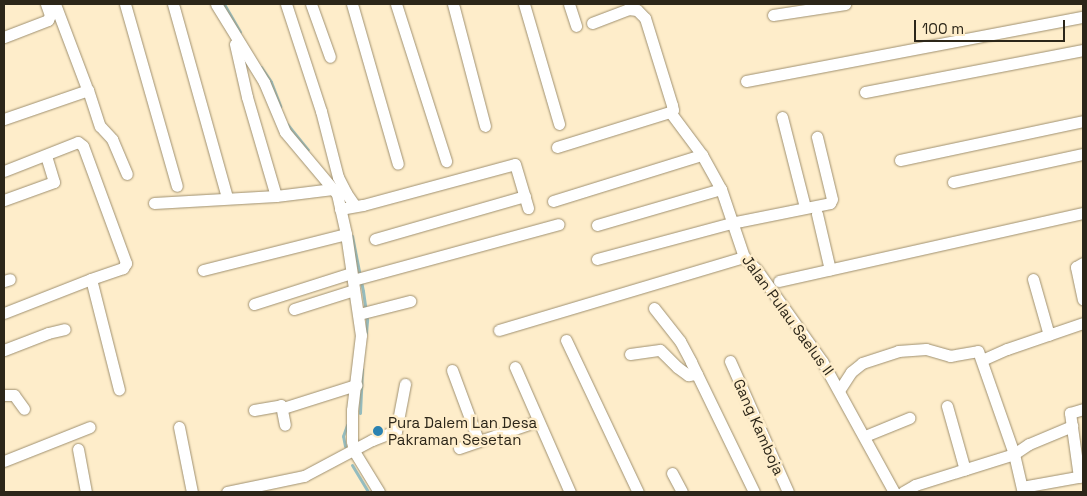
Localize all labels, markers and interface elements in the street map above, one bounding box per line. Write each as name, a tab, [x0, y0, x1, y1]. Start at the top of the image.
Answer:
scale bar	[917, 10, 1068, 42]
text: 100 m	[922, 19, 964, 38]
street label: Jalan Pulau Saelus II	[738, 251, 838, 379]
street label: Gang Kamboja	[730, 376, 788, 478]
place label: Pura Dalem Lan Desa Pakraman Sesetan	[388, 413, 537, 448]
marker: Pura Dalem Lan Desa Pakraman Sesetan	[372, 425, 384, 437]

